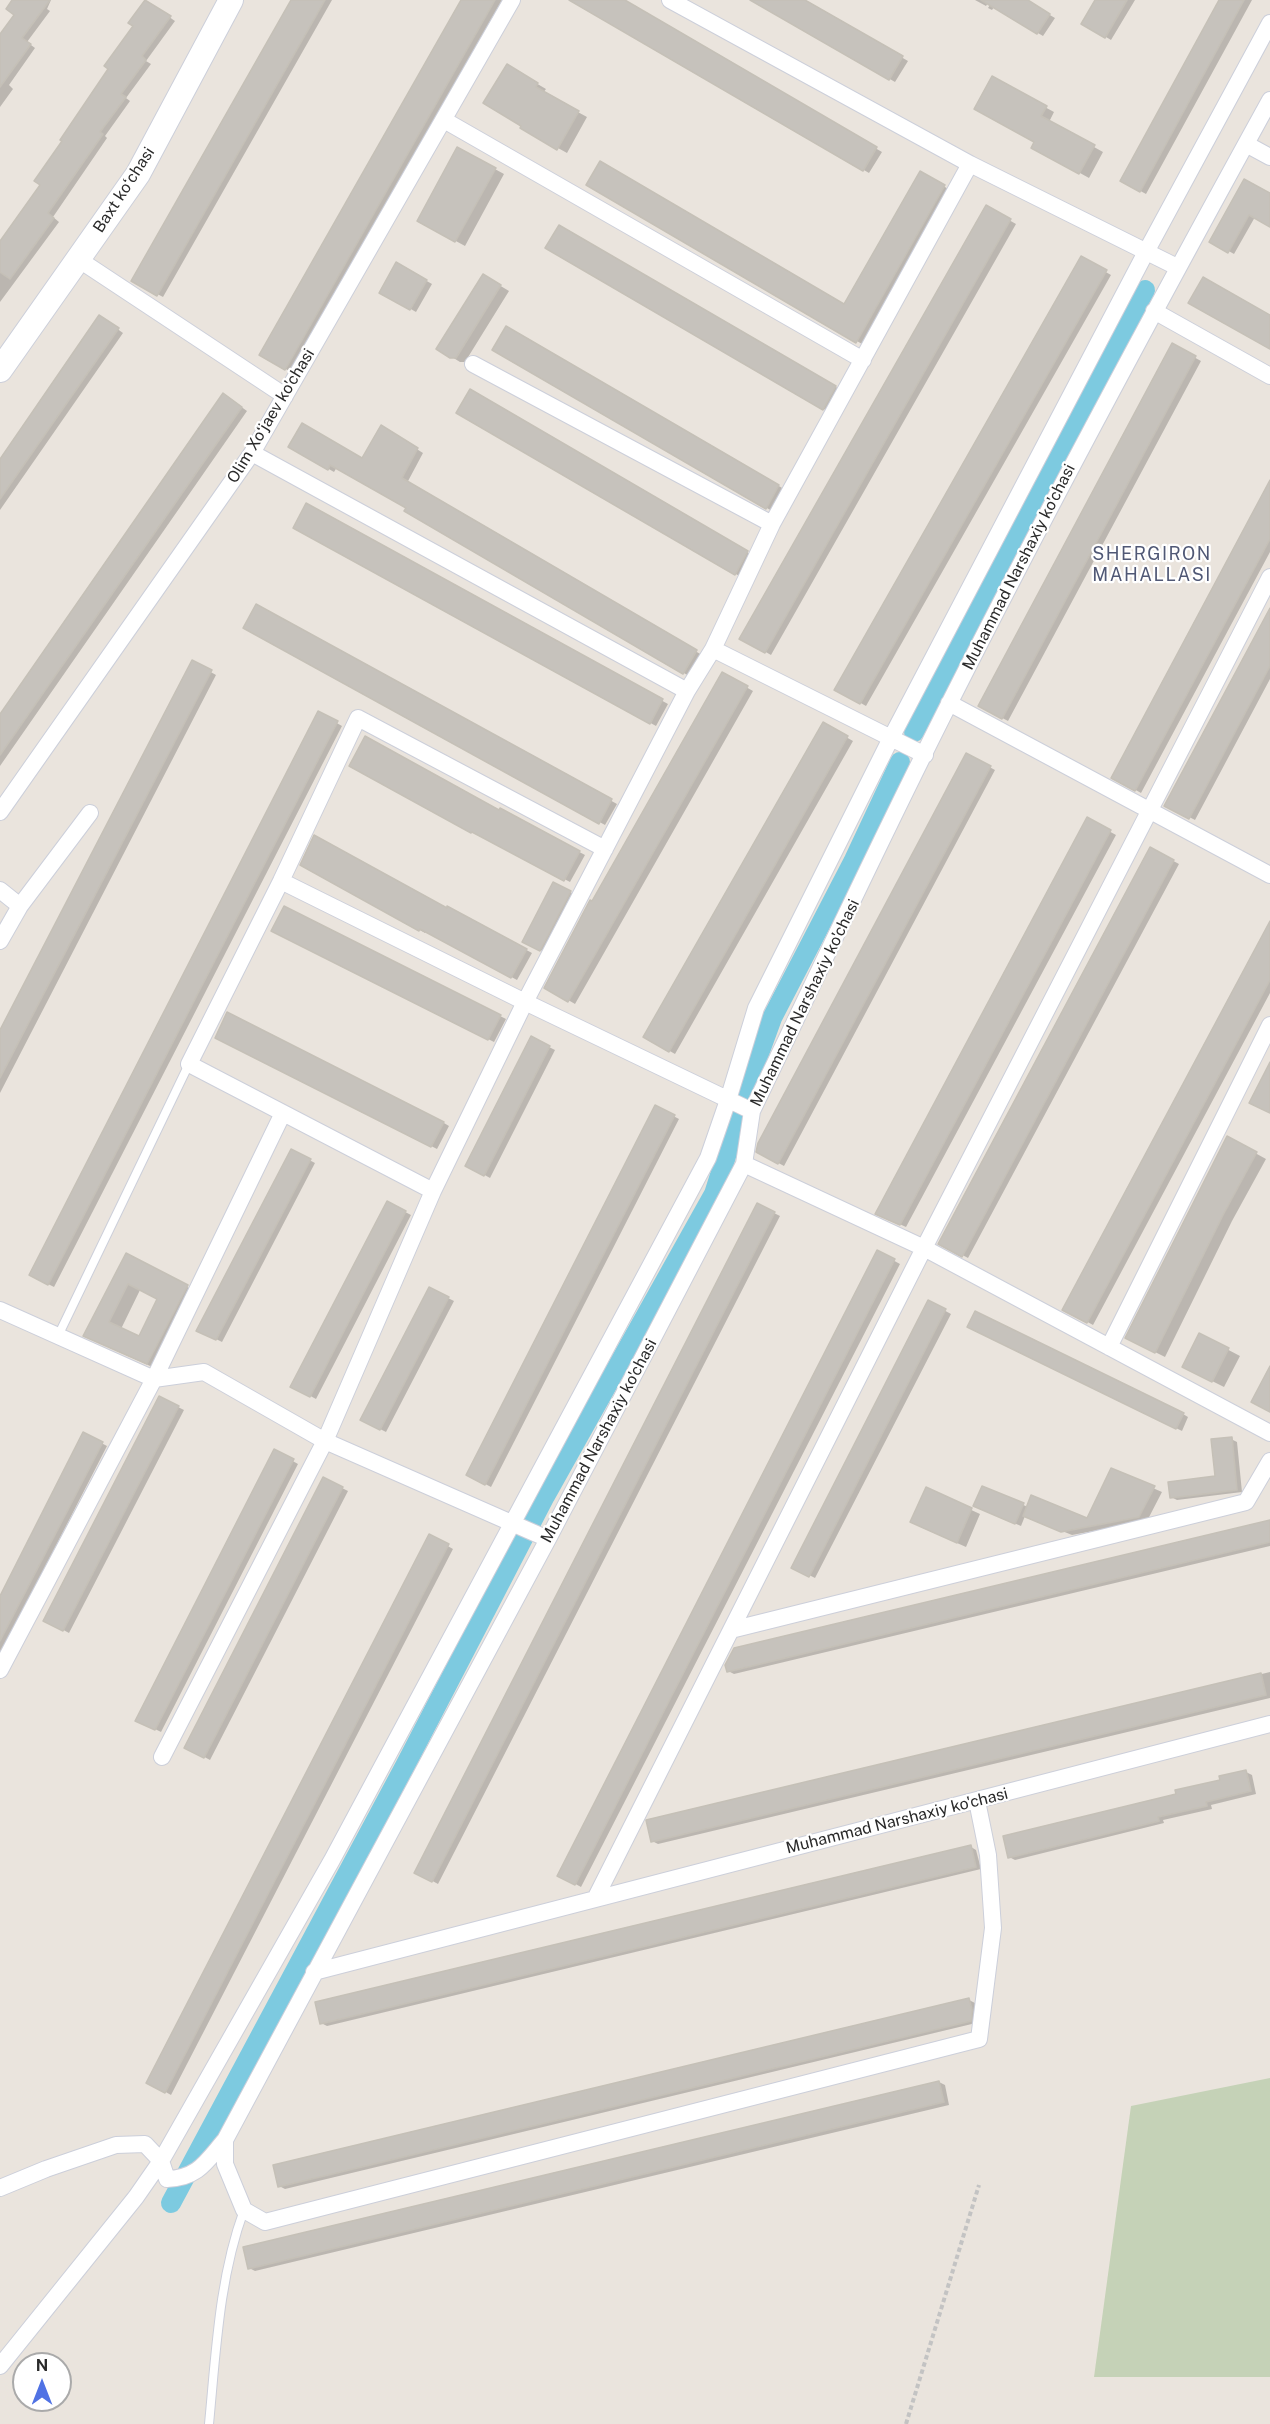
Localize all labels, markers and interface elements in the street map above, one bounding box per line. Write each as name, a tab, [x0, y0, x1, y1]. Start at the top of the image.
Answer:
street label: Baxt koʻchasi	[89, 144, 159, 236]
street label: Olim Xoʻjaev ko'chasi	[223, 345, 319, 487]
street label: Muhammad Narshaxiy ko'chasi	[959, 461, 1079, 673]
district label: SHERGIRON MAHALLASI	[1092, 543, 1212, 586]
street label: Muhammad Narshaxiy ko'chasi	[746, 896, 864, 1110]
street label: Muhammad Narshaxiy ko'chasi	[537, 1336, 661, 1546]
street label: Muhammad Narshaxiy ko'chasi	[784, 1784, 1010, 1858]
north arrow	[12, 2352, 72, 2412]
text: N	[36, 2356, 48, 2375]

